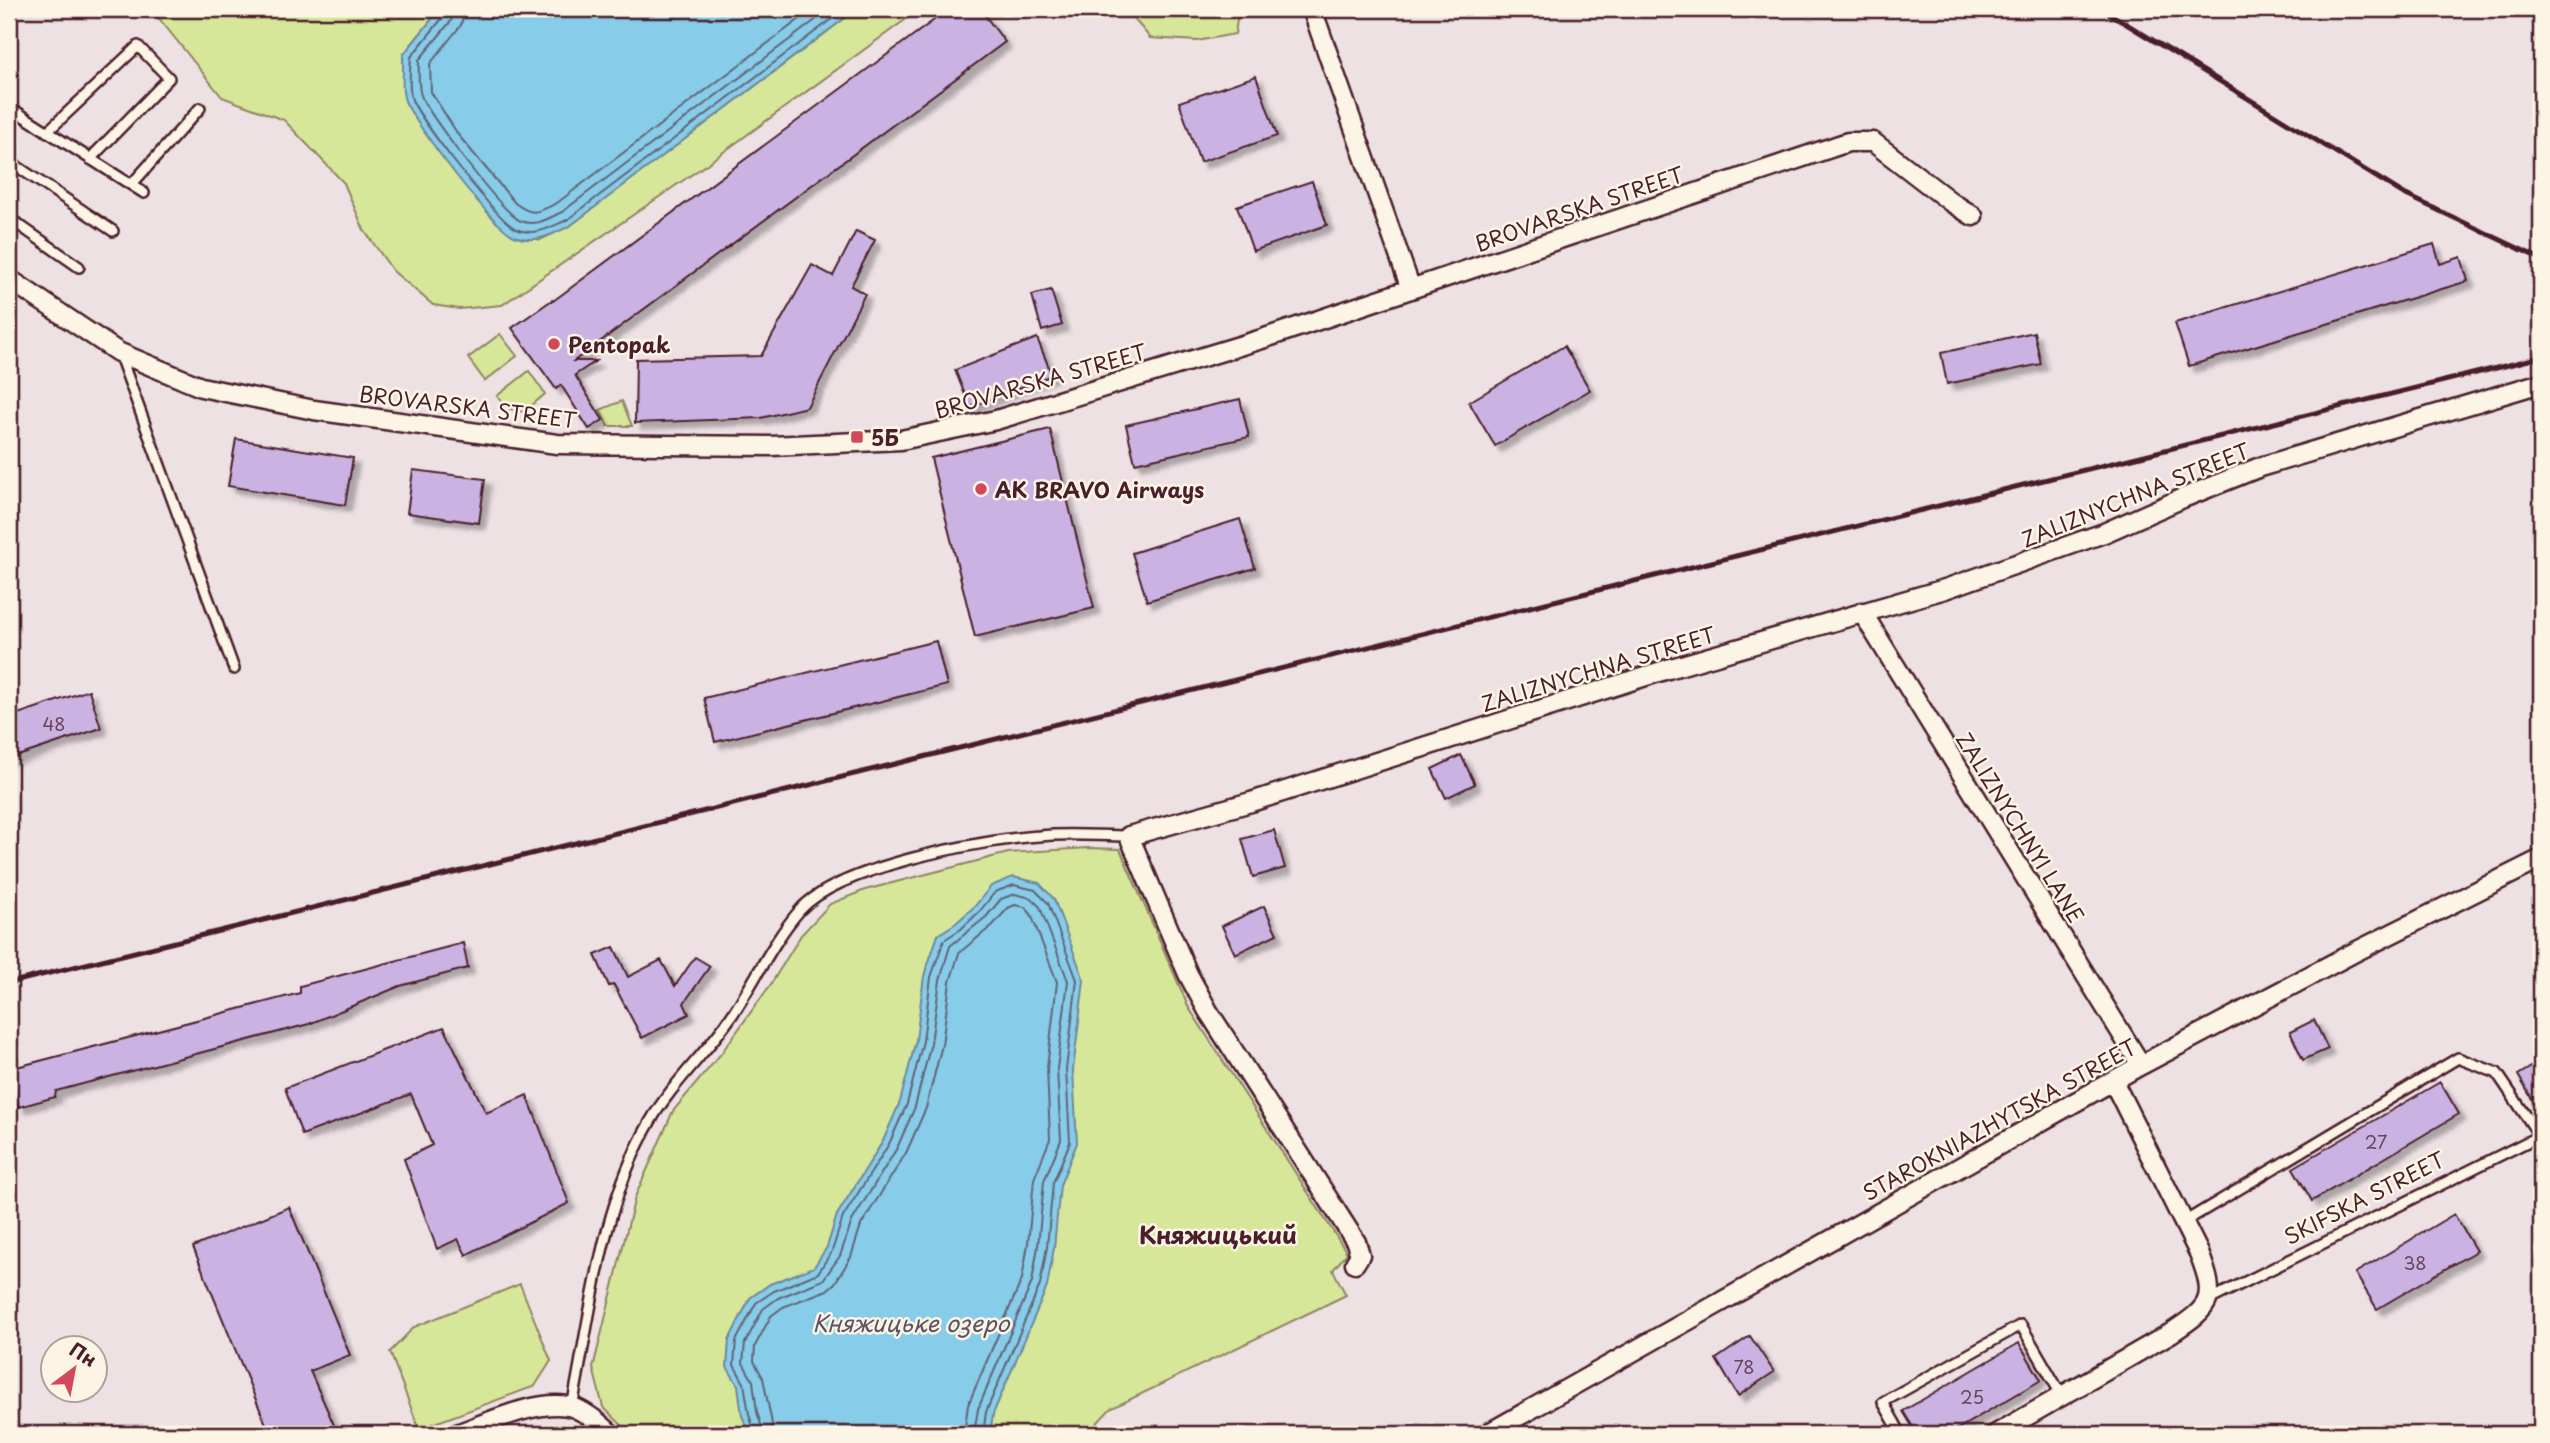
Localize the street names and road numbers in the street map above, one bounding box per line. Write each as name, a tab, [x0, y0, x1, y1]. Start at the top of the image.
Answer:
street label: BROVARSKA STREET	[1470, 157, 1689, 259]
street label: BROVARSKA STREET	[930, 334, 1150, 426]
street label: BROVARSKA STREET	[357, 377, 579, 435]
street label: ZALIZNYCHNA STREET	[2016, 433, 2254, 554]
street label: ZALIZNYCHNA STREET	[1477, 617, 1720, 719]
street label: ZALIZNYCHNYI LANE	[1949, 725, 2093, 929]
street label: STAROKNIAZHYTSKA STREET	[1856, 1030, 2142, 1208]
street label: SKIFSKA STREET	[2278, 1142, 2451, 1251]

